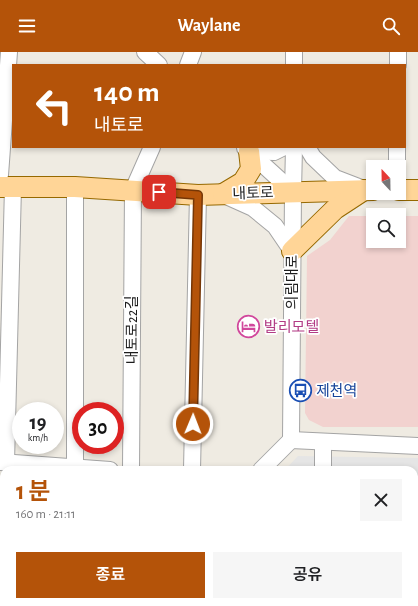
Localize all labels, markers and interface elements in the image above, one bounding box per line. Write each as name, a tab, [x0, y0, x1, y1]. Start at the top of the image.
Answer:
icon: menu	[16, 15, 38, 37]
icon: search	[380, 15, 402, 37]
text: Waylane	[177, 17, 241, 35]
text: 140 m	[94, 79, 160, 107]
icon: left	[28, 80, 80, 132]
text: 내토로	[94, 117, 144, 135]
north arrow	[366, 160, 406, 200]
map controls	[366, 160, 406, 248]
pin	[142, 175, 176, 209]
icon: arrive	[148, 181, 170, 203]
street label: 내토로	[232, 184, 274, 202]
button: search	[366, 208, 406, 248]
street label: 의림대로	[284, 254, 300, 310]
street label: 내토로22길	[124, 296, 140, 364]
hotel icon: 발리모텔	[236, 314, 262, 340]
place label: 발리모텔	[264, 319, 319, 335]
bus stop icon: 제천역	[288, 378, 314, 404]
place label: 제천역	[316, 382, 357, 399]
speed limit sign: 30	[72, 402, 124, 454]
position arrow	[172, 403, 214, 445]
text: 19	[30, 413, 46, 433]
text: km/h	[28, 433, 48, 443]
button: close	[360, 479, 402, 521]
text: 1 분	[16, 480, 50, 504]
text: 160 m · 21:11	[16, 508, 76, 521]
button: 종료	[16, 552, 205, 598]
button: 공유	[213, 552, 402, 598]

